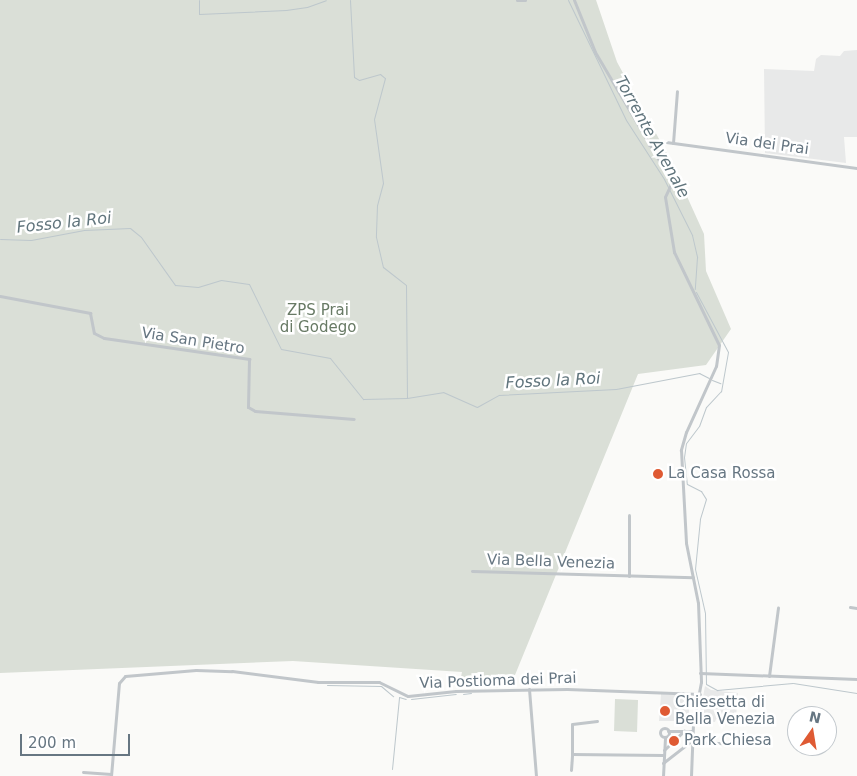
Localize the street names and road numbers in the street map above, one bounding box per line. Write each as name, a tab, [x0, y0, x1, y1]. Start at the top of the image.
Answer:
street label: Via dei Prai	[724, 129, 810, 159]
street label: Via San Pietro	[140, 324, 246, 358]
street label: Via Bella Venezia	[487, 551, 615, 573]
street label: Via Postioma dei Prai	[419, 669, 577, 693]

